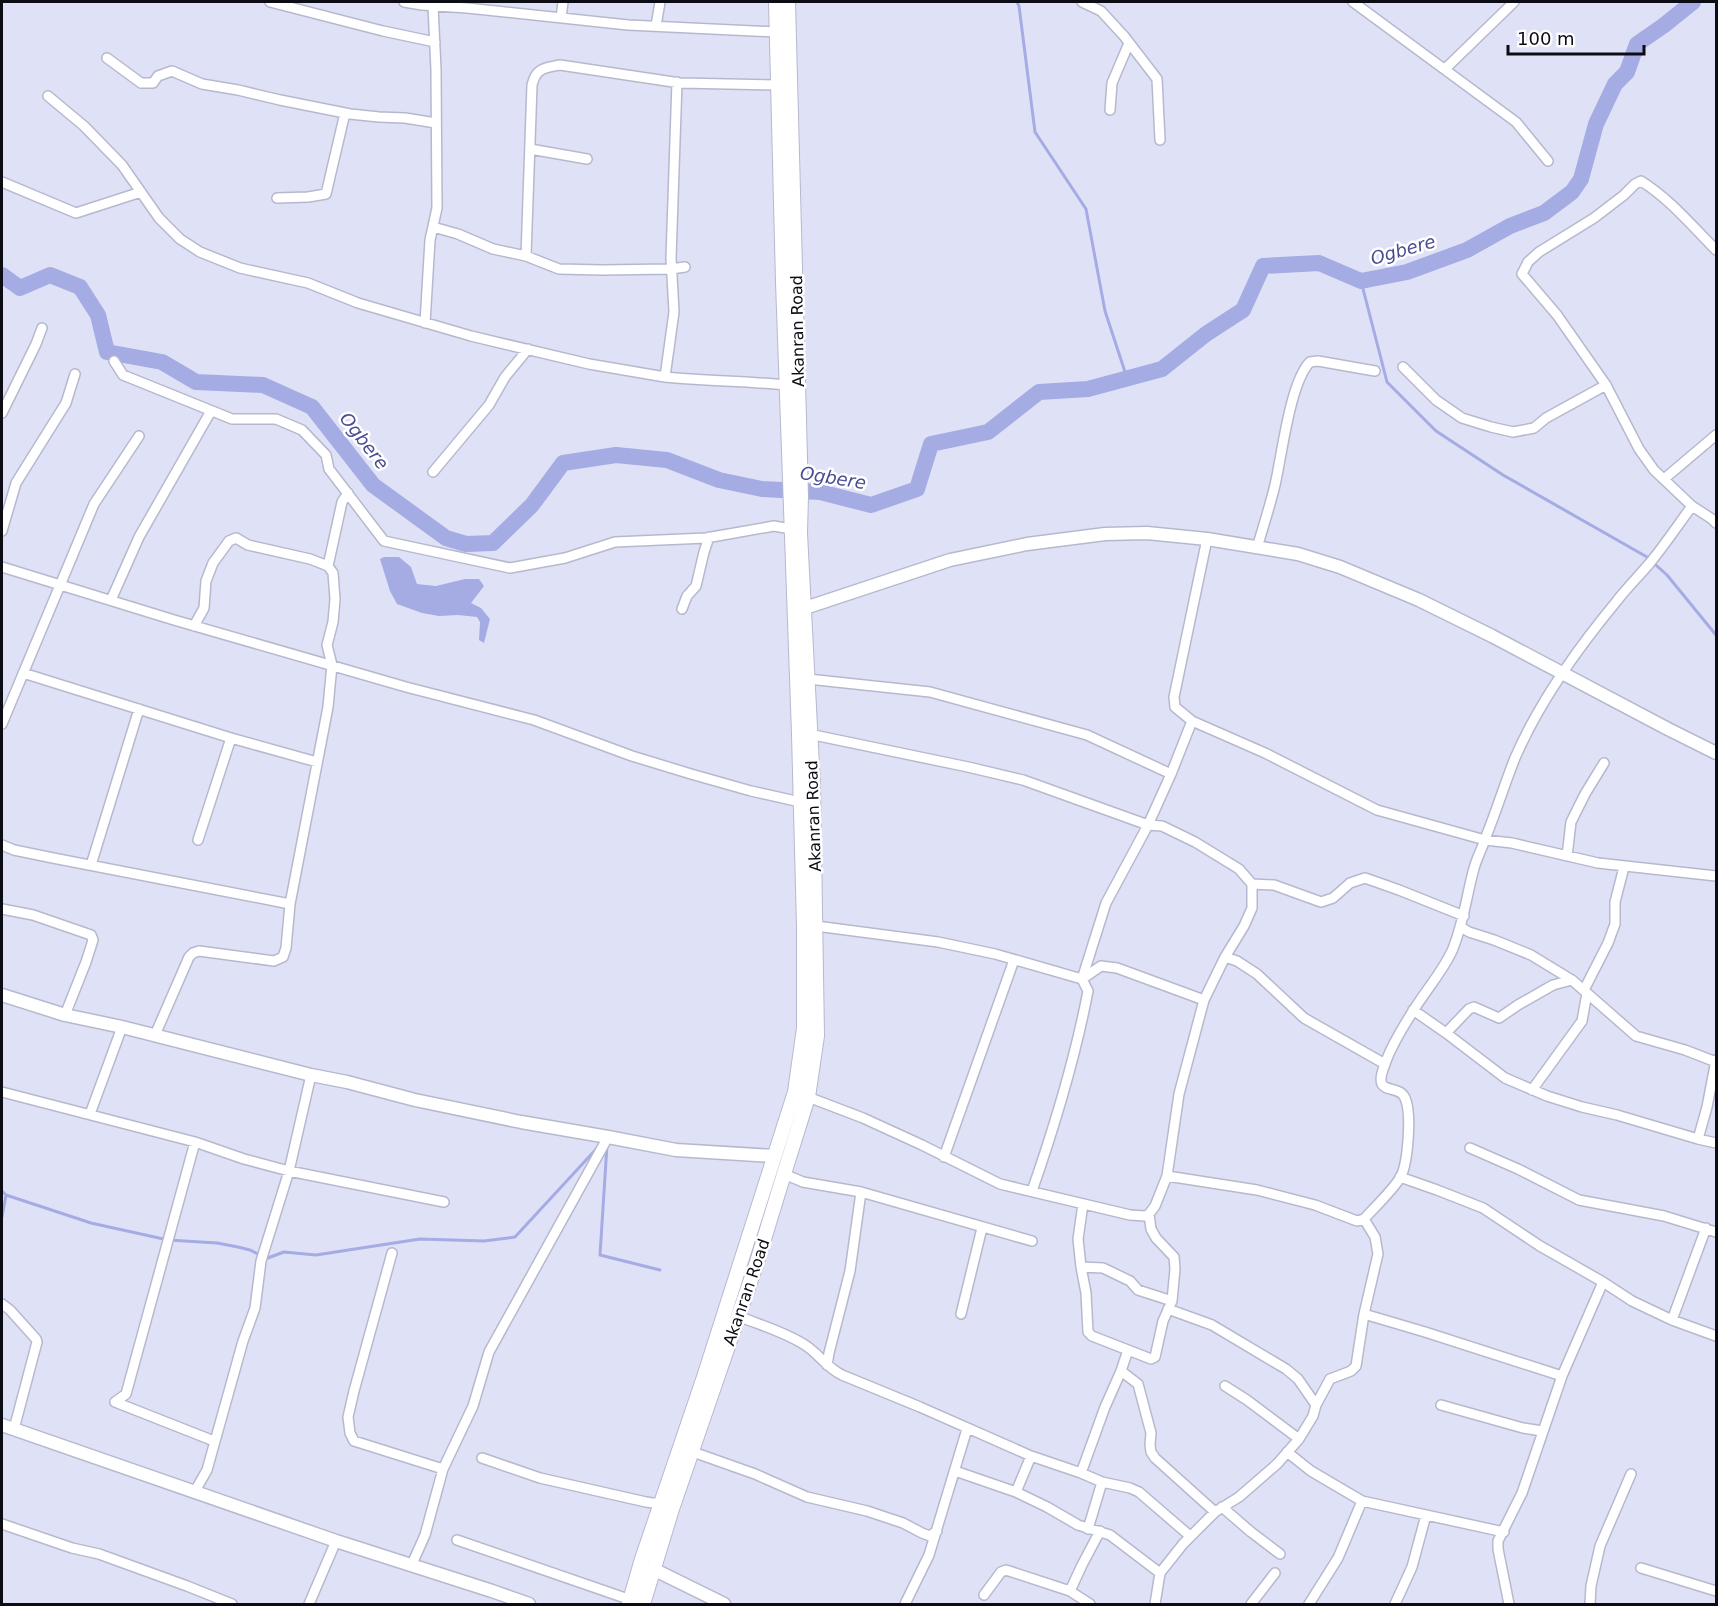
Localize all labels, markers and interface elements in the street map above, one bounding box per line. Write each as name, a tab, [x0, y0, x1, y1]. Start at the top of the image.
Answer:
scale bar	[1508, 18, 1644, 56]
text: 100 m	[1517, 28, 1575, 49]
water label: Ogbere	[1368, 230, 1438, 269]
street label: Akanran Road	[787, 275, 808, 387]
water label: Ogbere	[336, 408, 393, 473]
water label: Ogbere	[799, 462, 868, 493]
street label: Akanran Road	[802, 760, 825, 872]
street label: Akanran Road	[719, 1236, 774, 1348]

